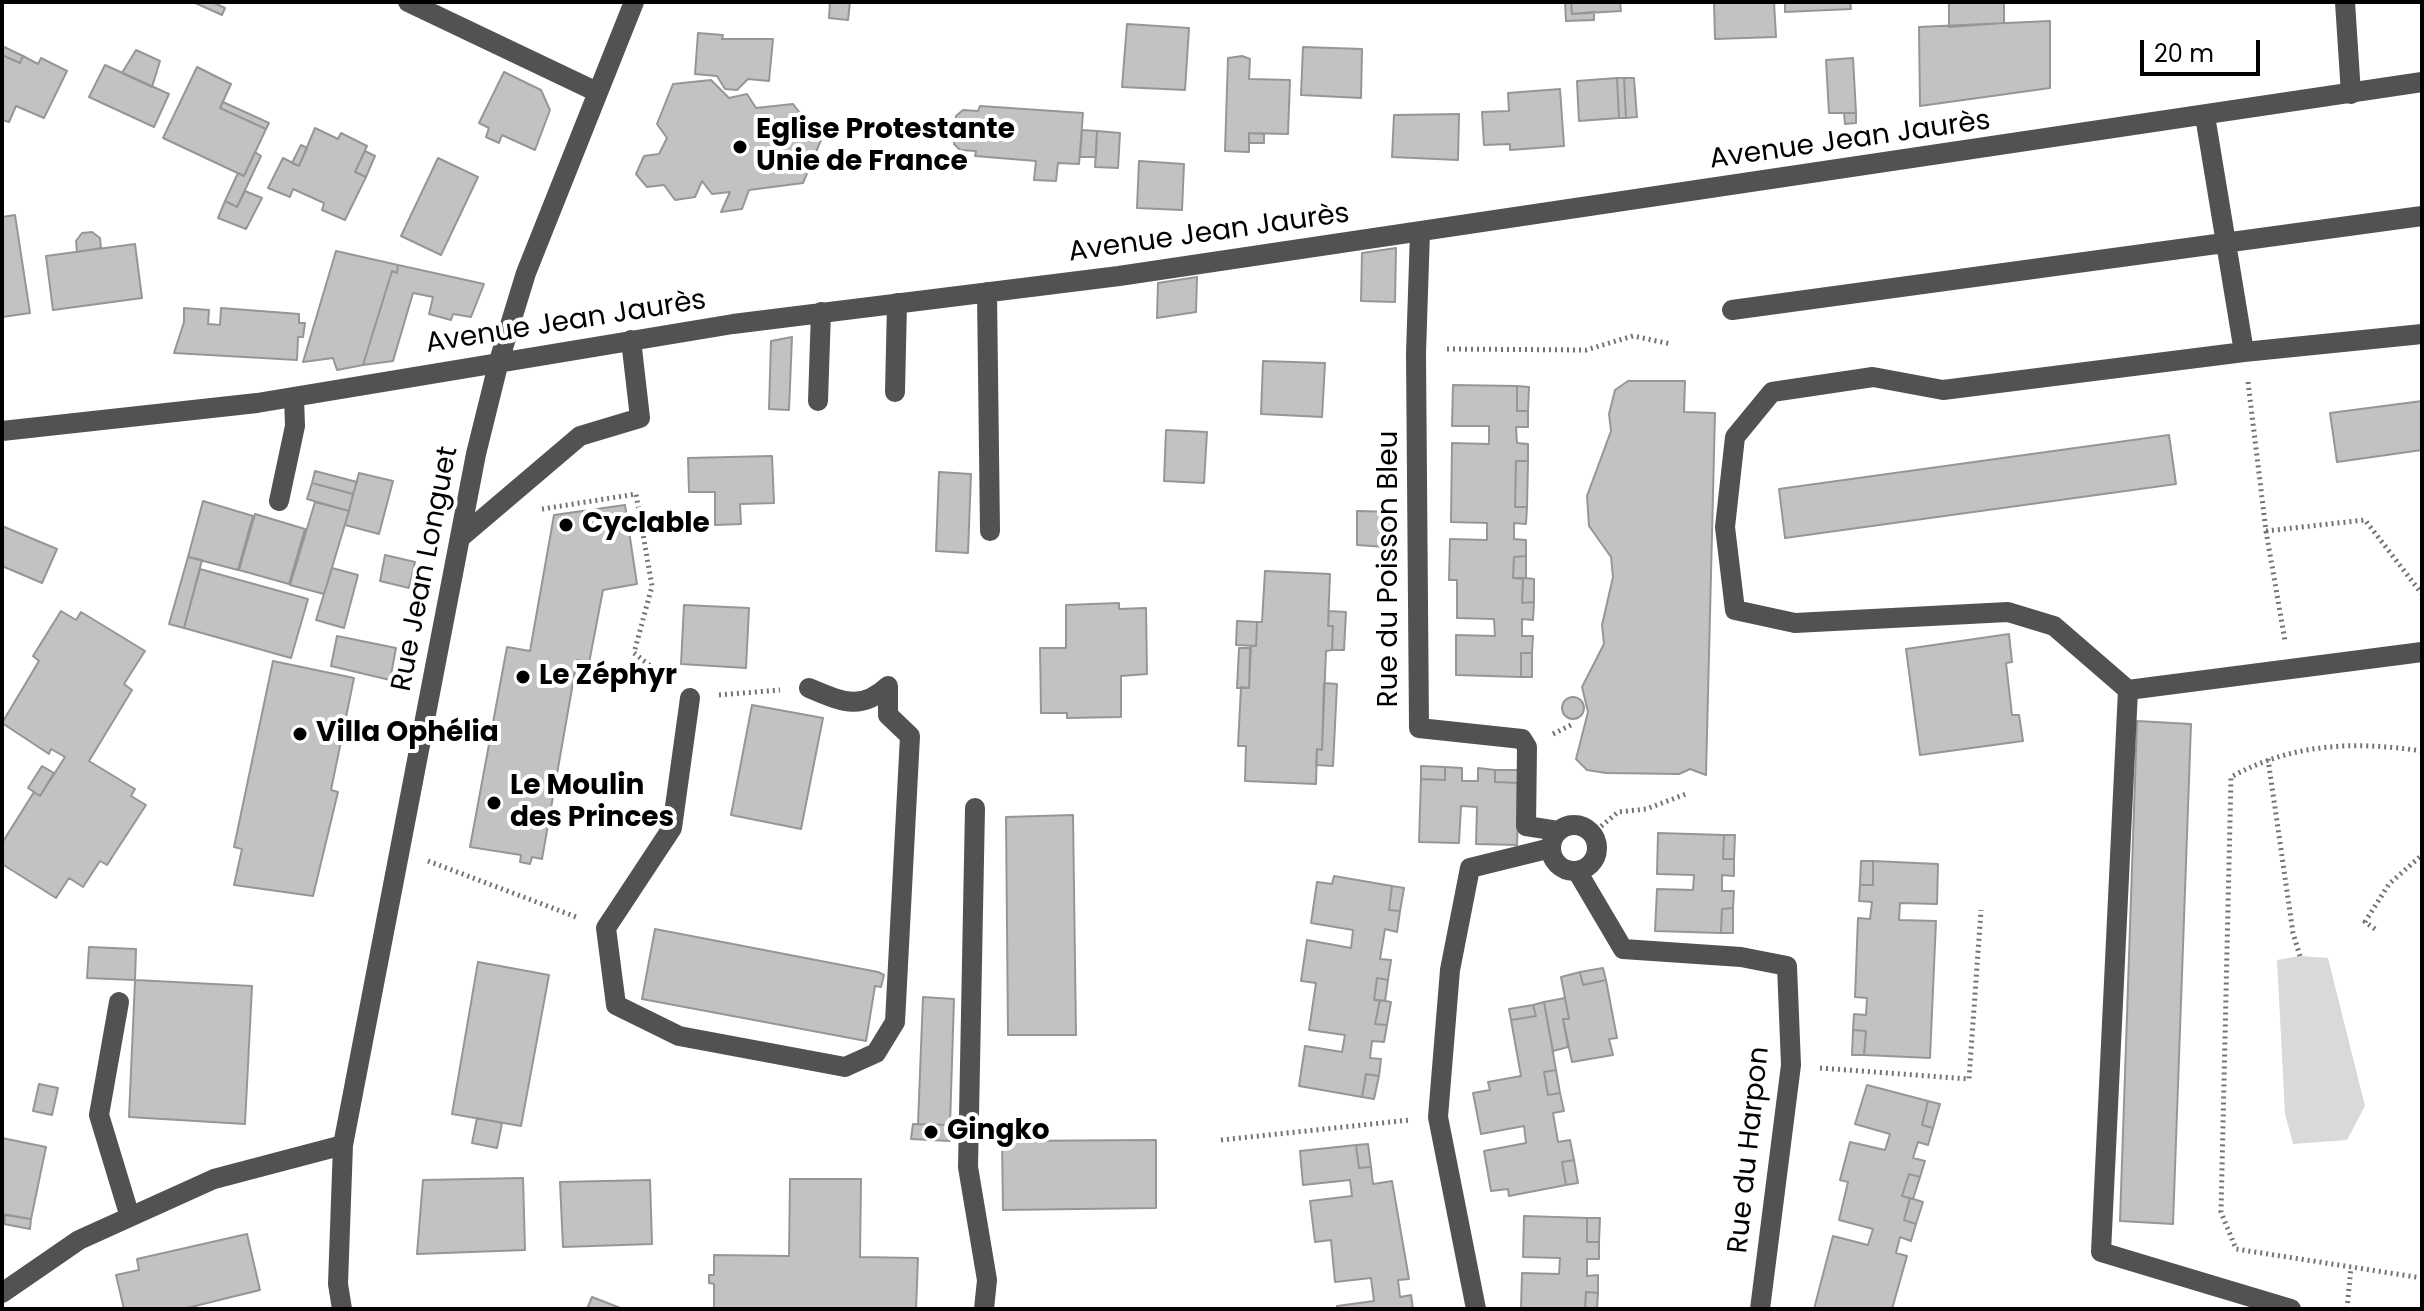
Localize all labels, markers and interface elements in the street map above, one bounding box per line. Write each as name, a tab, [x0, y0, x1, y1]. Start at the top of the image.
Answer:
scale bar	[2144, 24, 2264, 74]
text: 20 m	[2154, 37, 2214, 70]
street label: Avenue Jean Jaurès	[1707, 105, 1993, 177]
place label: Eglise Protestante Unie de France	[756, 114, 1015, 180]
marker: Eglise Protestante Unie de France	[731, 138, 749, 156]
street label: Avenue Jean Jaurès	[1066, 198, 1352, 270]
street label: Avenue Jean Jaurès	[423, 284, 709, 362]
street label: Rue du Poisson Bleu	[1373, 430, 1407, 708]
street label: Rue Jean Longuet	[386, 444, 466, 694]
place label: Cyclable	[582, 508, 710, 542]
marker: Cyclable	[557, 516, 575, 534]
place label: Le Zéphyr	[539, 660, 677, 694]
marker: Le Zéphyr	[514, 668, 532, 686]
place label: Villa Ophélia	[316, 717, 499, 751]
marker: Villa Ophélia	[291, 725, 309, 743]
place label: Le Moulin des Princes	[510, 770, 674, 836]
marker: Le Moulin des Princes	[485, 794, 503, 812]
street label: Rue du Harpon	[1722, 1045, 1778, 1255]
place label: Gingko	[947, 1115, 1050, 1149]
marker: Gingko	[922, 1123, 940, 1141]

